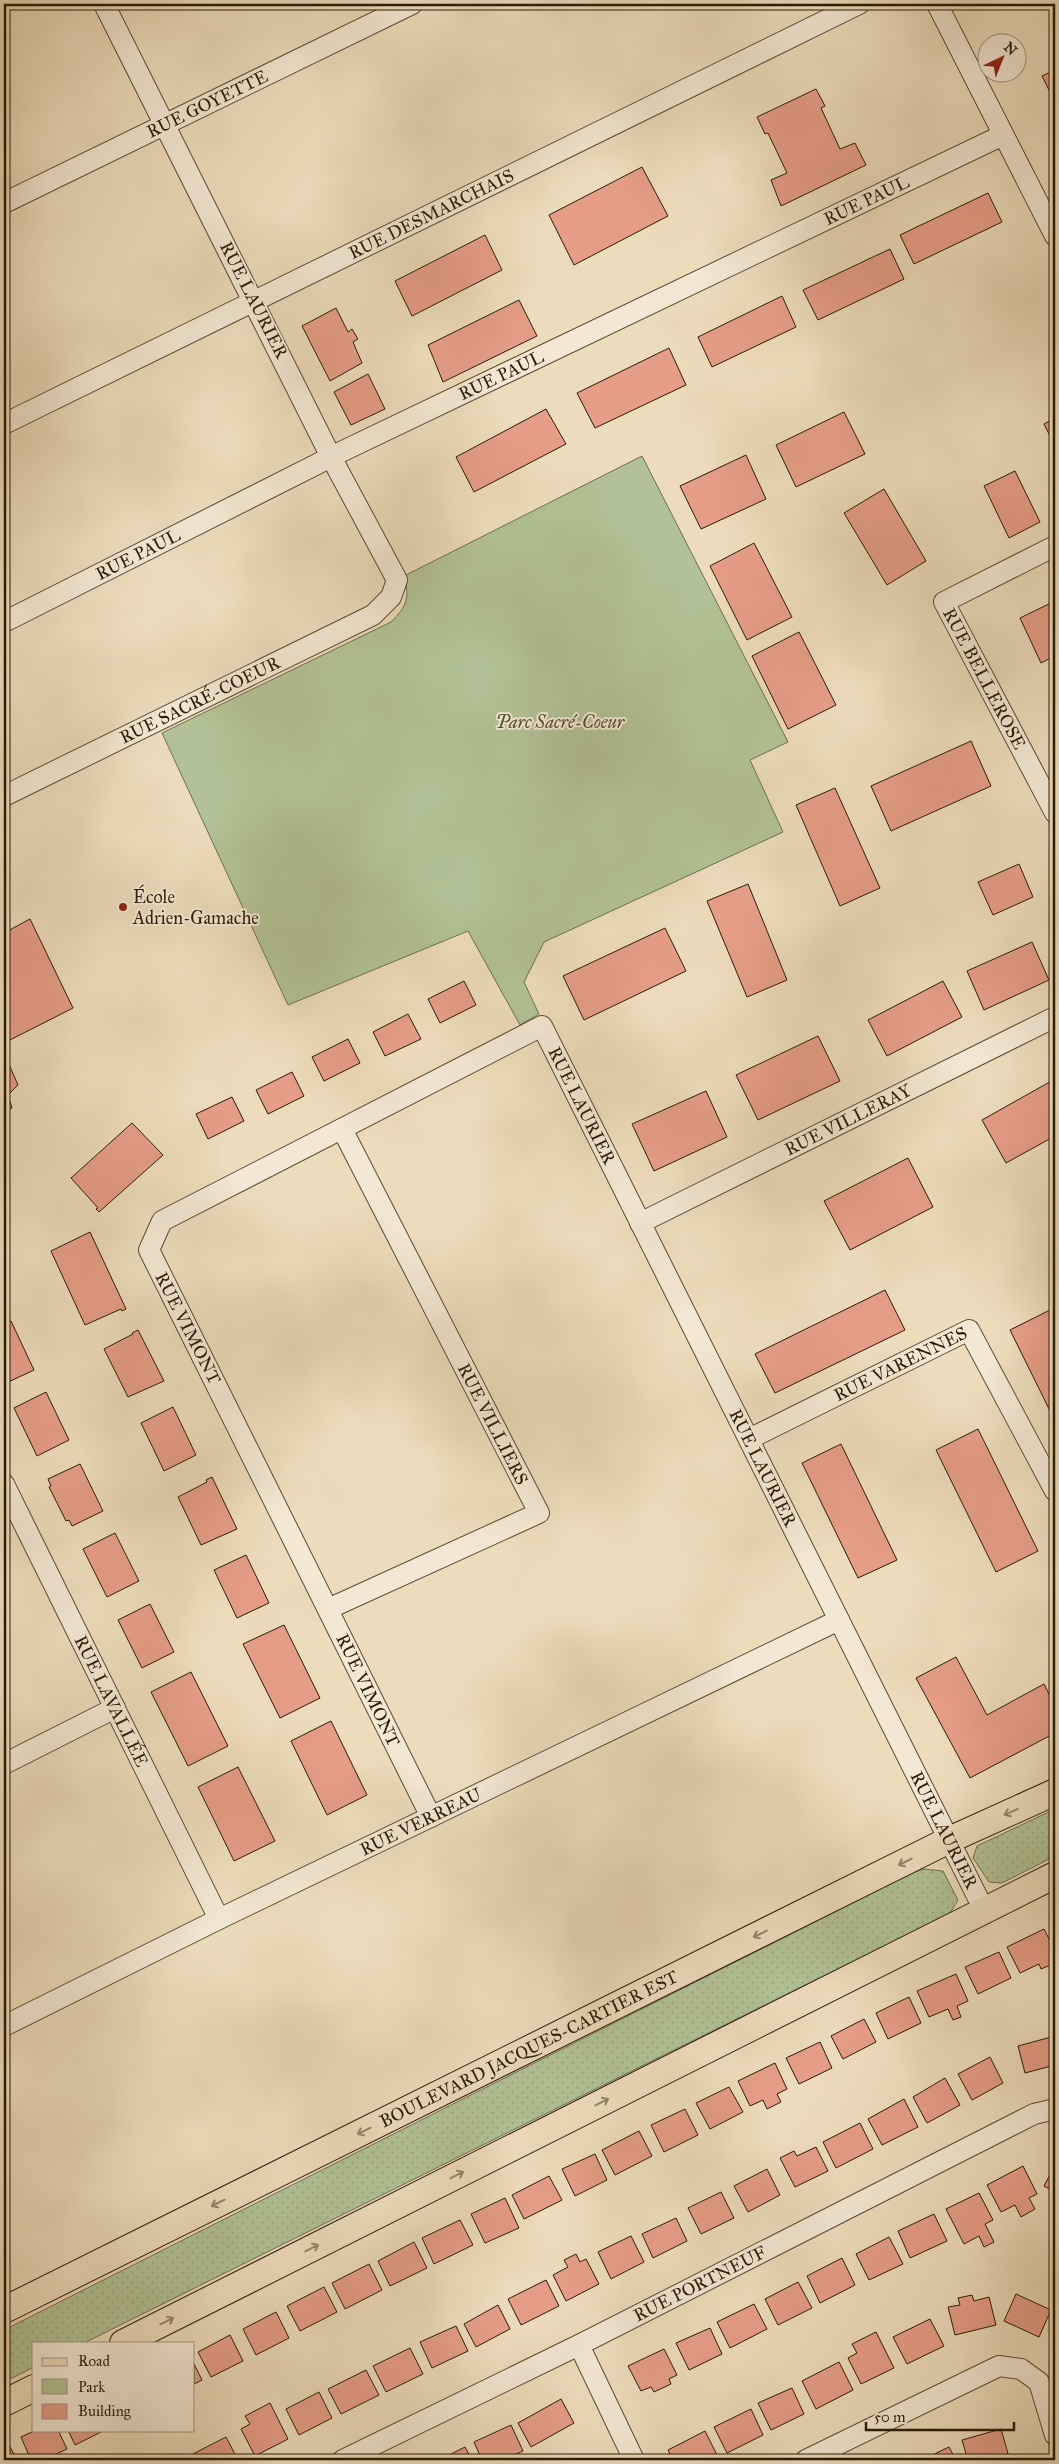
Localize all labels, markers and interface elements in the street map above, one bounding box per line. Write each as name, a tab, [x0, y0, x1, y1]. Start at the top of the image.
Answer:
north arrow	[976, 32, 1026, 82]
text: N	[1000, 39, 1021, 59]
street label: RUE GOYETTE	[143, 65, 271, 143]
street label: RUE DESMARCHAIS	[345, 164, 517, 264]
street label: RUE PAUL	[820, 170, 913, 230]
street label: RUE LAURIER	[215, 238, 294, 363]
street label: RUE PAUL	[455, 345, 548, 405]
street label: RUE PAUL	[92, 524, 184, 585]
street label: RUE BELLEROSE	[938, 604, 1031, 753]
street label: RUE SACRÉ-COEUR	[116, 651, 285, 749]
park label: Parc Sacré-Coeur	[496, 711, 626, 733]
place label: École Adrien-Gamache	[132, 884, 259, 929]
marker: École Adrien-Gamache	[117, 901, 129, 913]
street label: RUE LAURIER	[543, 1043, 621, 1169]
street label: RUE VILLERAY	[781, 1079, 915, 1161]
street label: RUE VIMONT	[150, 1268, 226, 1388]
street label: RUE VARENNES	[830, 1322, 971, 1406]
street label: RUE VILLIERS	[453, 1360, 533, 1488]
street label: RUE LAURIER	[724, 1405, 802, 1531]
street label: RUE VIMONT	[331, 1630, 405, 1750]
street label: RUE LAVALLÉE	[70, 1632, 153, 1770]
street label: RUE LAURIER	[905, 1768, 983, 1894]
street label: RUE VERREAU	[356, 1783, 486, 1860]
one-way arrow	[1004, 1808, 1019, 1818]
one-way arrow	[898, 1857, 913, 1867]
one-way arrow	[753, 1930, 768, 1939]
street label: BOULEVARD JACQUES-CARTIER EST	[376, 1966, 682, 2132]
one-way arrow	[595, 2097, 610, 2107]
one-way arrow	[356, 2126, 371, 2136]
one-way arrow	[449, 2170, 464, 2179]
one-way arrow	[211, 2199, 226, 2209]
street label: RUE PORTNEUF	[630, 2241, 770, 2326]
one-way arrow	[304, 2243, 319, 2252]
one-way arrow	[159, 2316, 174, 2325]
legend	[32, 2342, 195, 2432]
text: Road	[78, 2352, 110, 2370]
text: Park	[78, 2378, 105, 2396]
scale bar	[866, 2399, 1014, 2431]
text: Building	[78, 2402, 132, 2420]
text: 50 m	[874, 2408, 906, 2426]

